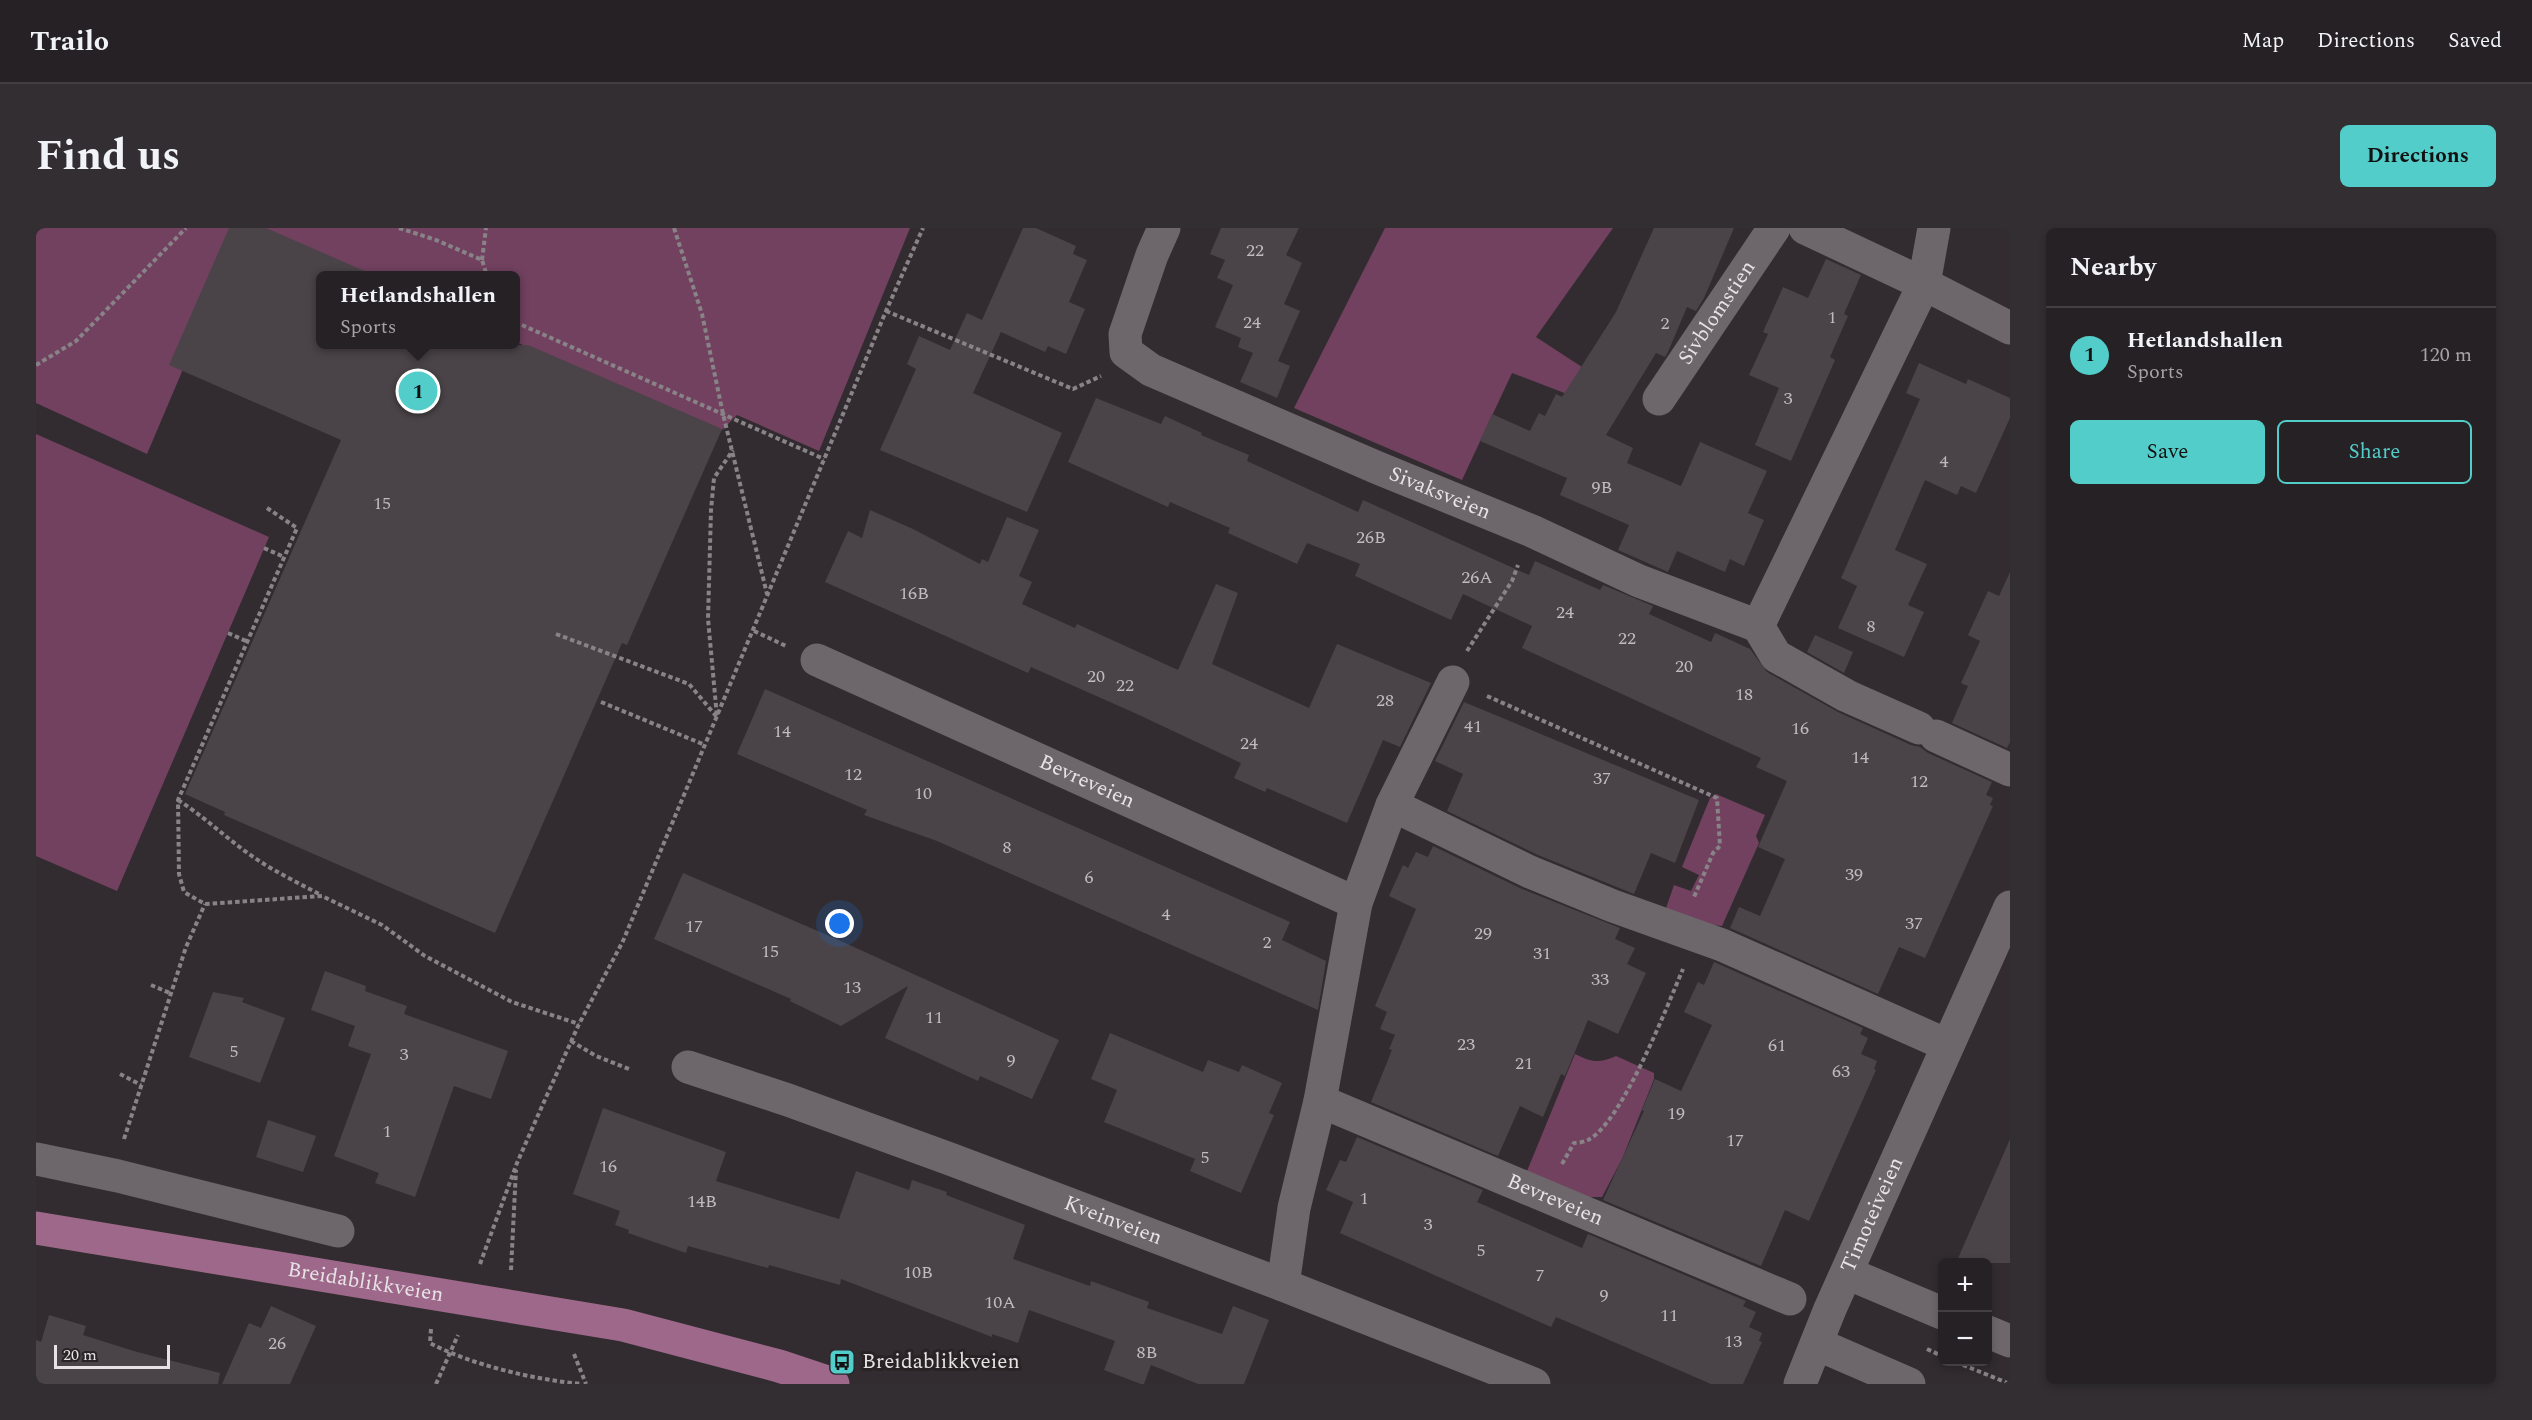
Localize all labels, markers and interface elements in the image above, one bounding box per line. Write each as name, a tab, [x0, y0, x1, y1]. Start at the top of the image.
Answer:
text: Trailo	[30, 20, 109, 63]
text: Map	[2242, 25, 2284, 57]
text: Directions	[2317, 25, 2415, 57]
text: Saved	[2448, 25, 2502, 57]
text: Find us	[36, 125, 180, 188]
button: Directions	[2340, 125, 2496, 187]
house number: 22	[1246, 237, 1264, 264]
text: Nearby	[2070, 247, 2156, 287]
street label: Sivblomstien	[1670, 254, 1764, 372]
popup	[316, 271, 520, 349]
text: Hetlandshallen	[340, 279, 496, 312]
house number: 1	[1828, 304, 1837, 331]
house number: 24	[1243, 309, 1261, 336]
house number: 2	[1661, 310, 1670, 337]
text: Sports	[340, 312, 397, 342]
text: Hetlandshallen	[2127, 324, 2283, 357]
text: 1	[2084, 340, 2095, 370]
text: 120 m	[2420, 340, 2472, 370]
text: Sports	[2127, 357, 2184, 387]
pin: 1	[398, 368, 437, 414]
house number: 3	[1784, 385, 1793, 412]
button: Save	[2070, 420, 2265, 484]
button: Share	[2277, 420, 2472, 484]
house number: 4	[1940, 448, 1949, 475]
street label: Sivaksveien	[1384, 458, 1496, 529]
house number: 9B	[1592, 474, 1612, 501]
house number: 15	[373, 490, 391, 517]
house number: 26B	[1356, 524, 1386, 551]
house number: 26A	[1461, 564, 1493, 591]
house number: 16B	[899, 580, 929, 607]
house number: 24	[1556, 599, 1574, 626]
house number: 8	[1867, 613, 1876, 640]
house number: 22	[1618, 625, 1636, 652]
house number: 20	[1675, 653, 1693, 680]
house number: 20	[1087, 663, 1105, 690]
house number: 22	[1116, 672, 1134, 699]
house number: 18	[1735, 681, 1753, 708]
house number: 28	[1376, 687, 1394, 714]
house number: 41	[1464, 713, 1482, 740]
house number: 16	[1791, 715, 1809, 742]
house number: 14	[773, 718, 791, 745]
house number: 24	[1240, 730, 1258, 757]
house number: 14	[1851, 744, 1869, 771]
street label: Bevreveien	[1034, 746, 1140, 817]
house number: 12	[844, 761, 862, 788]
house number: 37	[1593, 765, 1611, 792]
house number: 12	[1910, 768, 1928, 795]
house number: 10	[914, 780, 932, 807]
house number: 8	[1003, 834, 1012, 861]
house number: 39	[1845, 861, 1863, 888]
house number: 6	[1085, 864, 1094, 891]
house number: 4	[1162, 901, 1171, 928]
your location	[825, 909, 854, 938]
house number: 37	[1905, 910, 1923, 937]
house number: 17	[685, 913, 703, 940]
house number: 29	[1474, 920, 1492, 947]
house number: 2	[1263, 929, 1272, 956]
house number: 15	[761, 938, 779, 965]
house number: 31	[1533, 940, 1551, 967]
house number: 33	[1591, 966, 1609, 993]
house number: 13	[843, 974, 861, 1001]
house number: 11	[925, 1004, 943, 1031]
house number: 23	[1457, 1031, 1475, 1058]
house number: 61	[1768, 1032, 1786, 1059]
house number: 5	[230, 1038, 239, 1065]
house number: 3	[400, 1041, 409, 1068]
house number: 9	[1007, 1047, 1016, 1074]
house number: 21	[1515, 1050, 1533, 1077]
house number: 63	[1832, 1058, 1850, 1085]
house number: 19	[1667, 1100, 1685, 1127]
house number: 1	[383, 1118, 392, 1145]
house number: 17	[1726, 1127, 1744, 1154]
house number: 5	[1201, 1144, 1210, 1171]
street label: Timoteiveien	[1832, 1152, 1912, 1278]
house number: 16	[599, 1153, 617, 1180]
street label: Bevreveien	[1502, 1165, 1608, 1235]
house number: 1	[1360, 1185, 1369, 1212]
house number: 14B	[687, 1188, 717, 1215]
street label: Kveinveien	[1059, 1188, 1167, 1254]
house number: 3	[1424, 1211, 1433, 1238]
house number: 5	[1477, 1237, 1486, 1264]
street label: Breidablikkveien	[285, 1254, 446, 1311]
map controls	[1938, 1258, 1992, 1366]
button: +	[1938, 1258, 1992, 1312]
house number: 10B	[903, 1259, 933, 1286]
house number: 7	[1536, 1262, 1545, 1289]
house number: 9	[1600, 1282, 1609, 1309]
house number: 10A	[984, 1289, 1016, 1316]
house number: 11	[1660, 1302, 1678, 1329]
button: −	[1938, 1312, 1992, 1366]
house number: 13	[1724, 1328, 1742, 1355]
house number: 26	[268, 1330, 286, 1357]
house number: 8B	[1137, 1339, 1157, 1366]
scale bar	[54, 1342, 170, 1370]
text: 20 m	[63, 1343, 97, 1367]
place label: Breidablikkveien	[862, 1346, 1020, 1378]
bus stop icon: Breidablikkveien	[827, 1347, 857, 1377]

